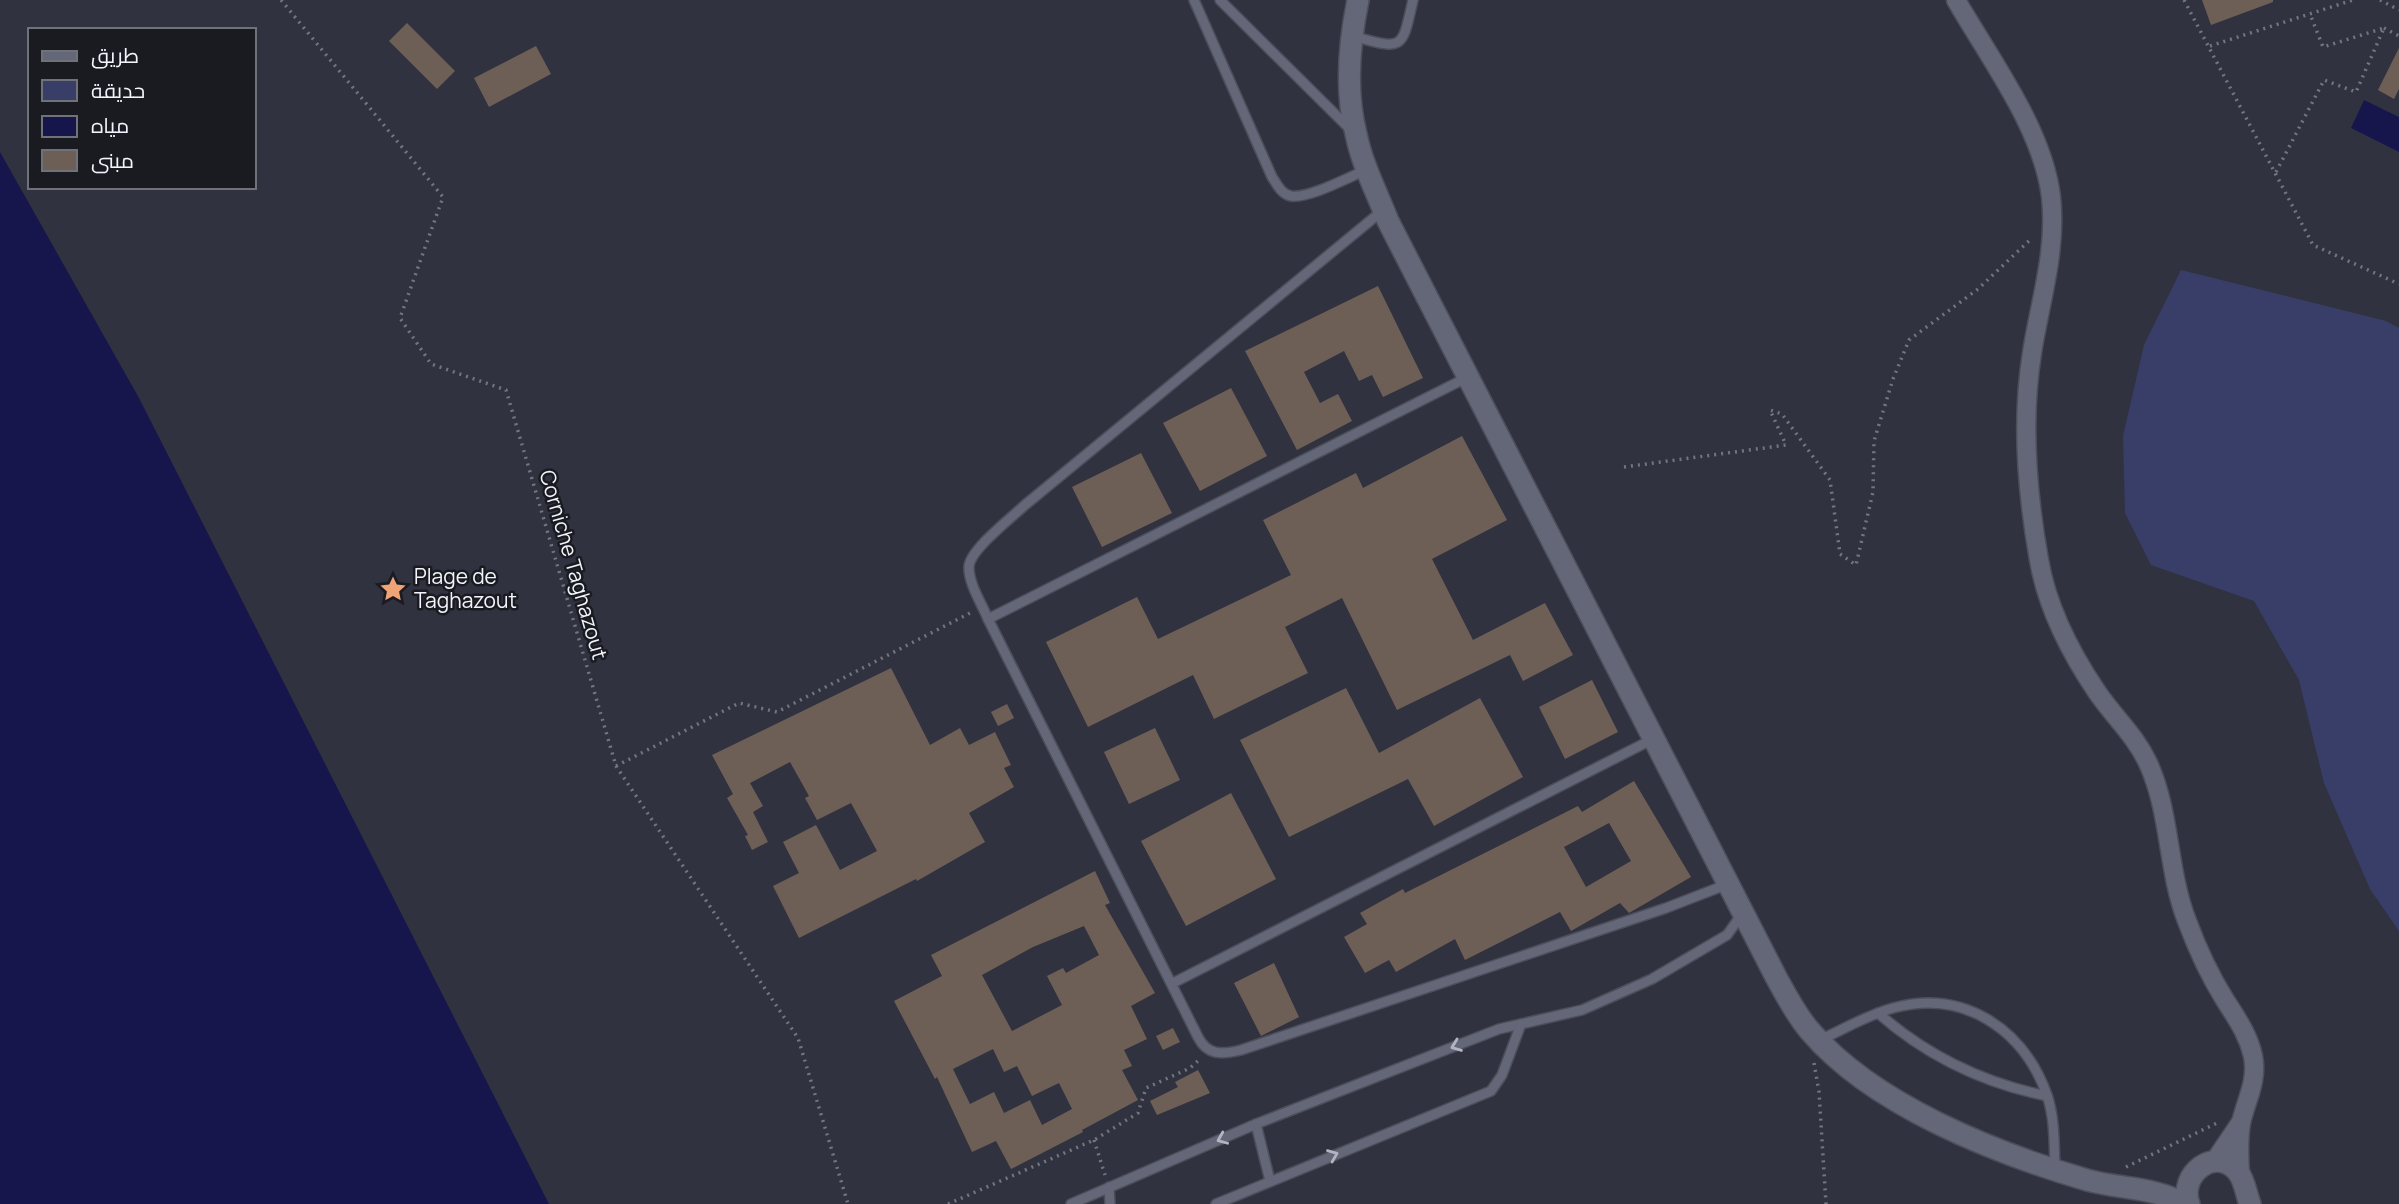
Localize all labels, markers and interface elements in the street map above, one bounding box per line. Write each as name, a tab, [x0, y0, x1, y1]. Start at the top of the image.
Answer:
legend	[28, 28, 256, 189]
text: طريق	[91, 41, 139, 69]
text: حديقة	[91, 76, 145, 104]
text: مياه	[91, 111, 129, 139]
text: مبنى	[91, 146, 134, 174]
street label: Corniche Taghazout	[534, 467, 614, 663]
place label: Plage de Taghazout	[414, 562, 517, 614]
place icon: Plage de Taghazout	[378, 574, 408, 604]
one-way arrow	[1451, 1038, 1463, 1052]
one-way arrow	[1217, 1130, 1229, 1144]
one-way arrow	[1326, 1150, 1338, 1164]

